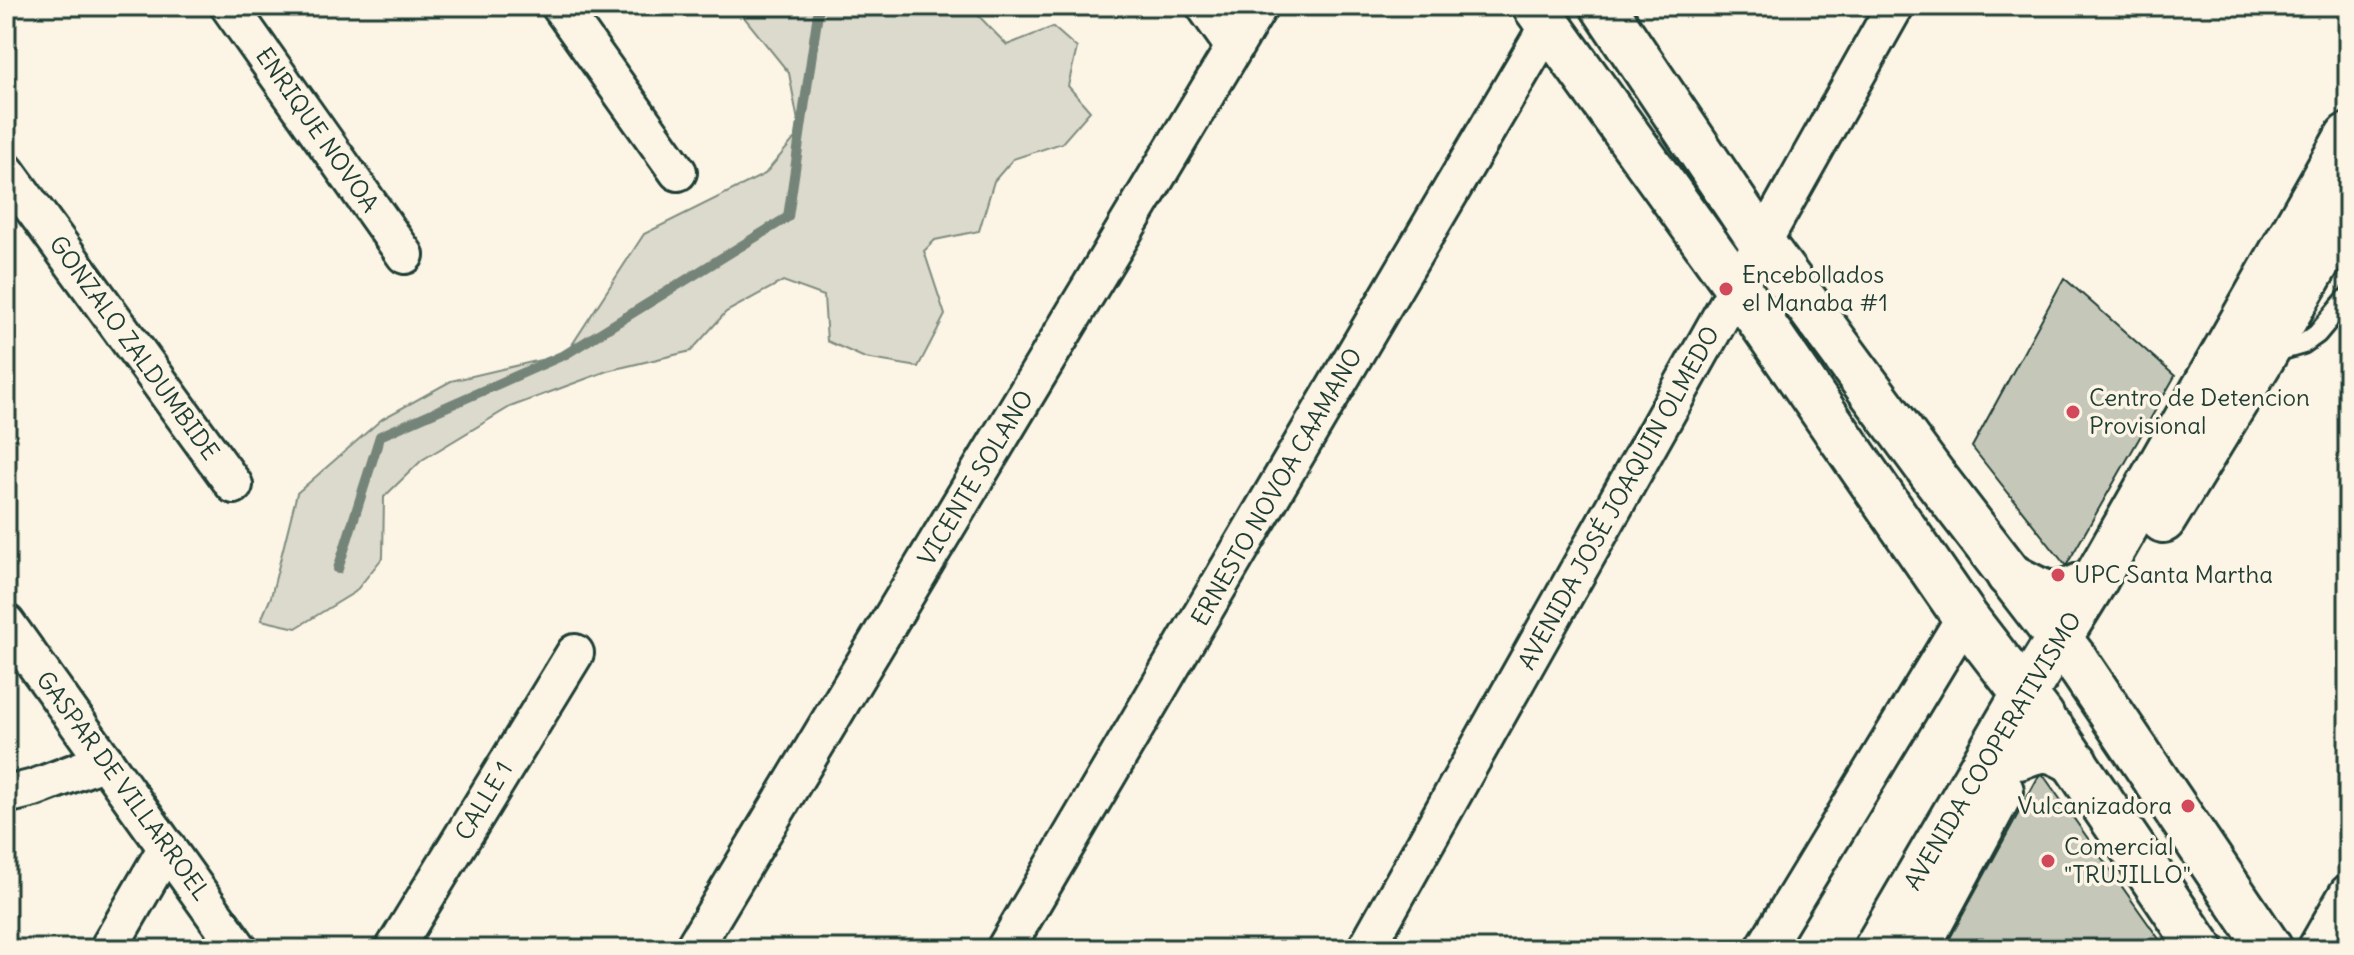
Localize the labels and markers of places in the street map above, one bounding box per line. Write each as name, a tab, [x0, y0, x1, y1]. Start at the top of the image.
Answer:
place label: Encebollados el Manaba #1	[1742, 259, 1888, 317]
marker: Encebollados el Manaba #1	[1717, 280, 1735, 298]
place label: Centro de Detencion Provisional	[2089, 382, 2310, 440]
marker: Centro de Detencion Provisional	[2064, 403, 2082, 421]
place label: UPC Santa Martha	[2074, 559, 2273, 589]
marker: UPC Santa Martha	[2049, 566, 2067, 584]
place label: Vulcanizadora	[2018, 790, 2172, 820]
marker: Vulcanizadora	[2179, 797, 2197, 815]
place label: Comercial "TRUJILLO"	[2064, 831, 2191, 889]
marker: Comercial "TRUJILLO"	[2039, 852, 2057, 870]

